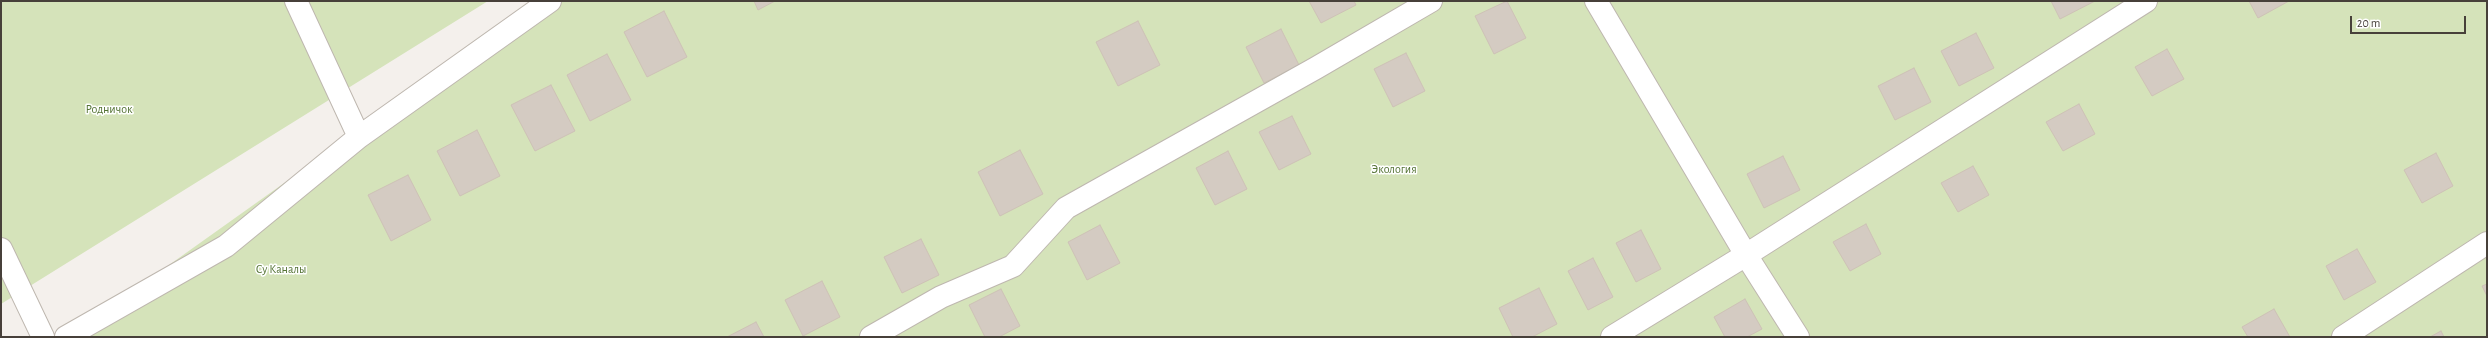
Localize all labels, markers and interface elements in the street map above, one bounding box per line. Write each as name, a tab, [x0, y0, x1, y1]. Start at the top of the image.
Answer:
scale bar	[2352, 8, 2468, 34]
text: 20 m	[2357, 17, 2380, 29]
park label: Родничок	[86, 102, 132, 116]
park label: Экология	[1371, 162, 1417, 176]
park label: Су Каналы	[256, 262, 306, 276]

